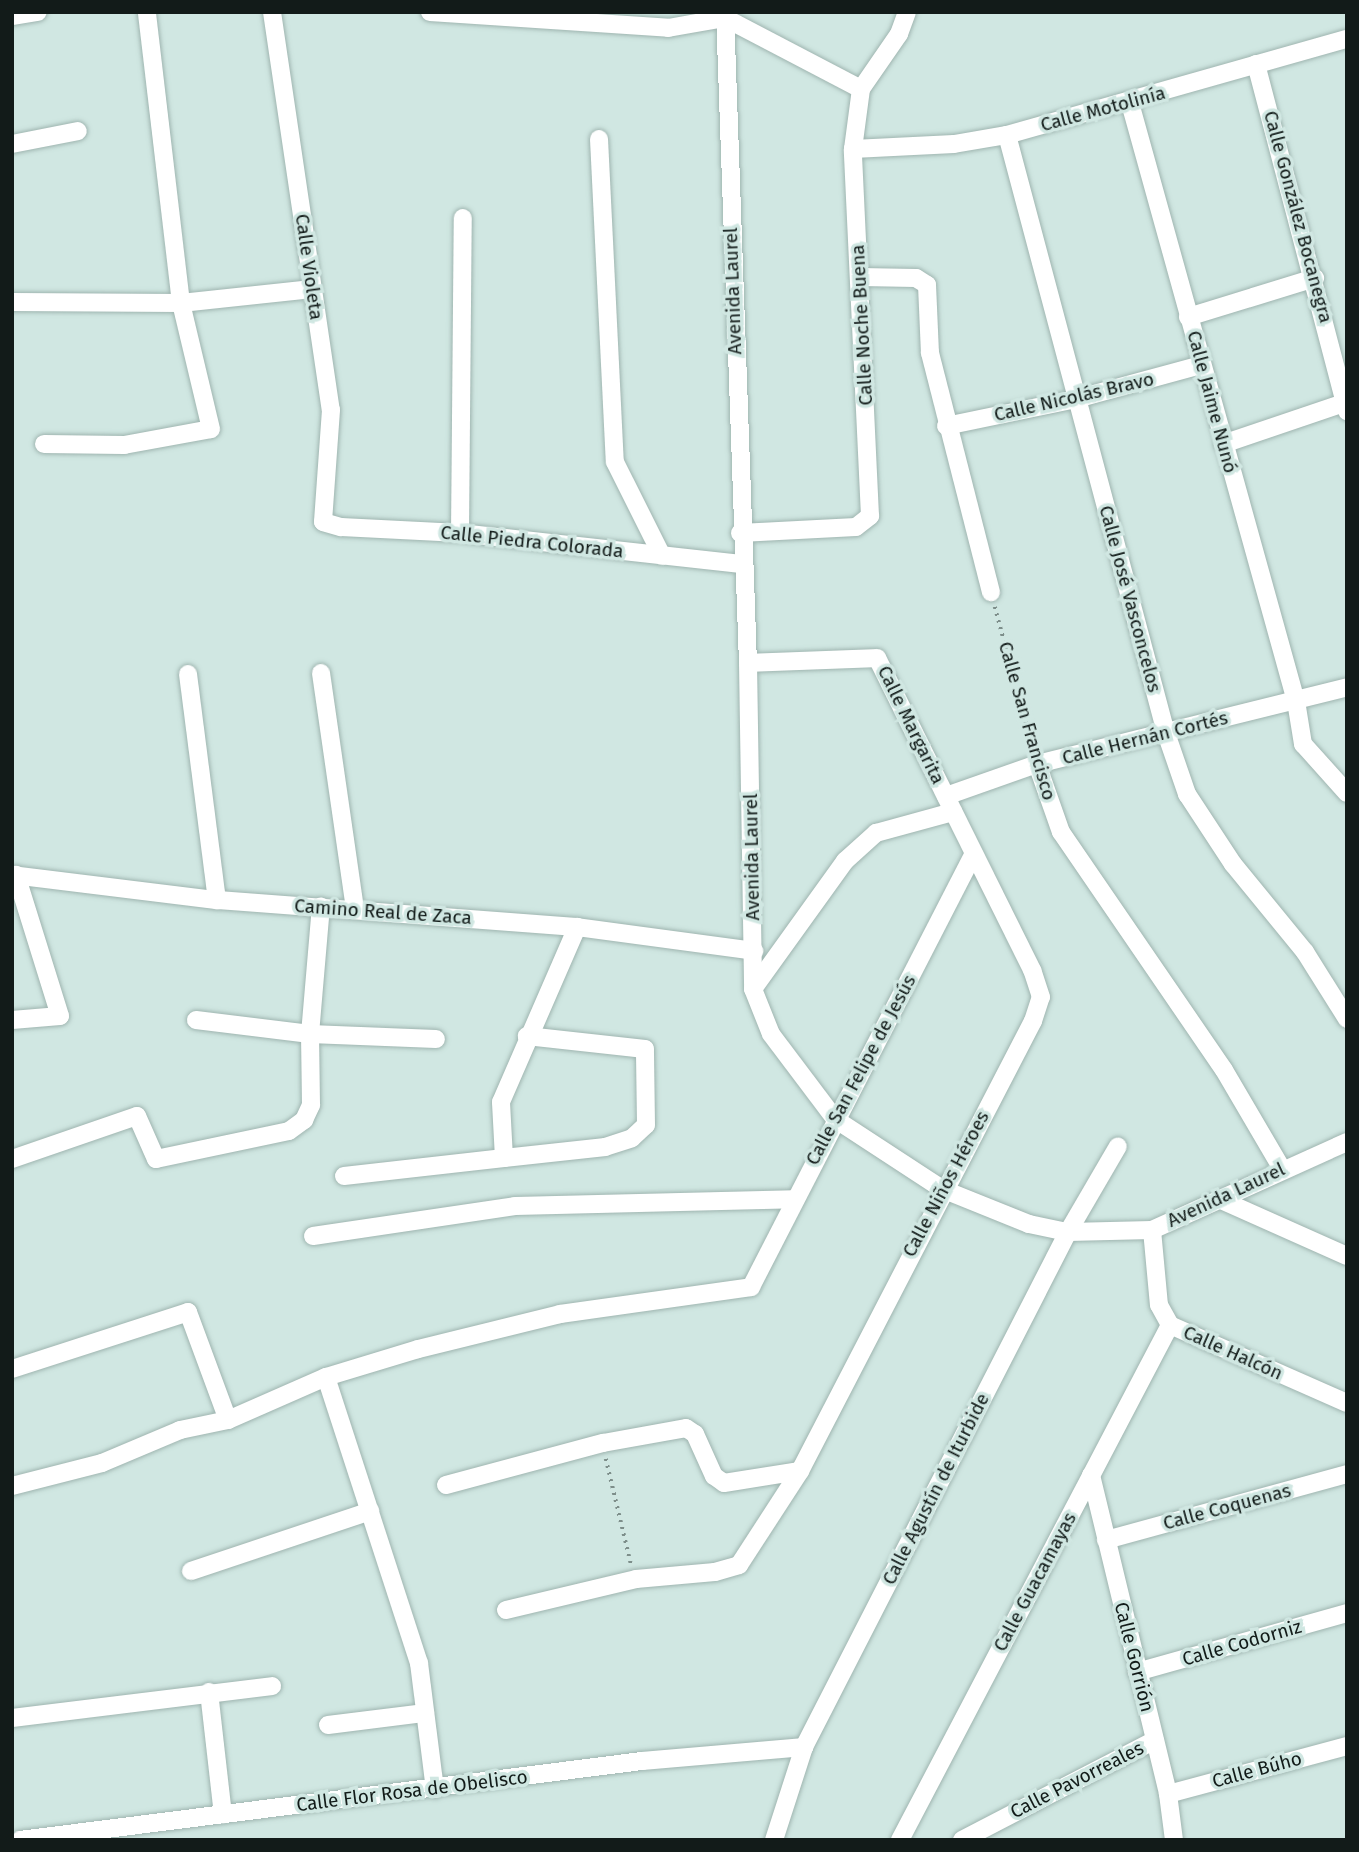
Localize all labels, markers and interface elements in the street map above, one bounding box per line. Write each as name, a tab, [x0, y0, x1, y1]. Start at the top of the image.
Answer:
street label: Calle Motolinía	[1038, 81, 1168, 137]
street label: Calle González Bocanegra	[1259, 108, 1337, 326]
street label: Calle Violeta	[290, 212, 328, 322]
street label: Avenida Laurel	[719, 227, 747, 355]
street label: Calle Noche Buena	[846, 244, 878, 406]
street label: Calle Jaime Nunó	[1182, 328, 1242, 476]
street label: Calle Nicolás Bravo	[992, 368, 1156, 426]
street label: Calle José Vasconcelos	[1094, 503, 1166, 695]
street label: Calle Piedra Colorada	[439, 521, 625, 563]
street label: Calle San Francisco	[993, 639, 1061, 803]
street label: Calle Margarita	[873, 662, 949, 788]
street label: Calle Hernán Cortés	[1060, 706, 1230, 770]
street label: Avenida Laurel	[739, 793, 765, 921]
street label: Camino Real de Zaca	[294, 894, 472, 930]
street label: Calle San Felipe de Jesús	[801, 971, 921, 1169]
street label: Calle Niños Héroes	[898, 1107, 994, 1261]
street label: Avenida Laurel	[1164, 1158, 1288, 1232]
street label: Calle Halcón	[1180, 1321, 1286, 1385]
street label: Calle Agustín de Iturbide	[878, 1389, 994, 1589]
street label: Calle Coquenas	[1161, 1479, 1293, 1535]
street label: Calle Guacamayas	[989, 1509, 1081, 1655]
street label: Calle Gorrión	[1109, 1600, 1159, 1714]
street label: Calle Codorniz	[1180, 1615, 1304, 1671]
street label: Calle Pavorreales	[1007, 1737, 1147, 1823]
street label: Calle Búho	[1210, 1747, 1304, 1793]
street label: Calle Flor Rosa de Obelisco	[295, 1766, 529, 1816]

